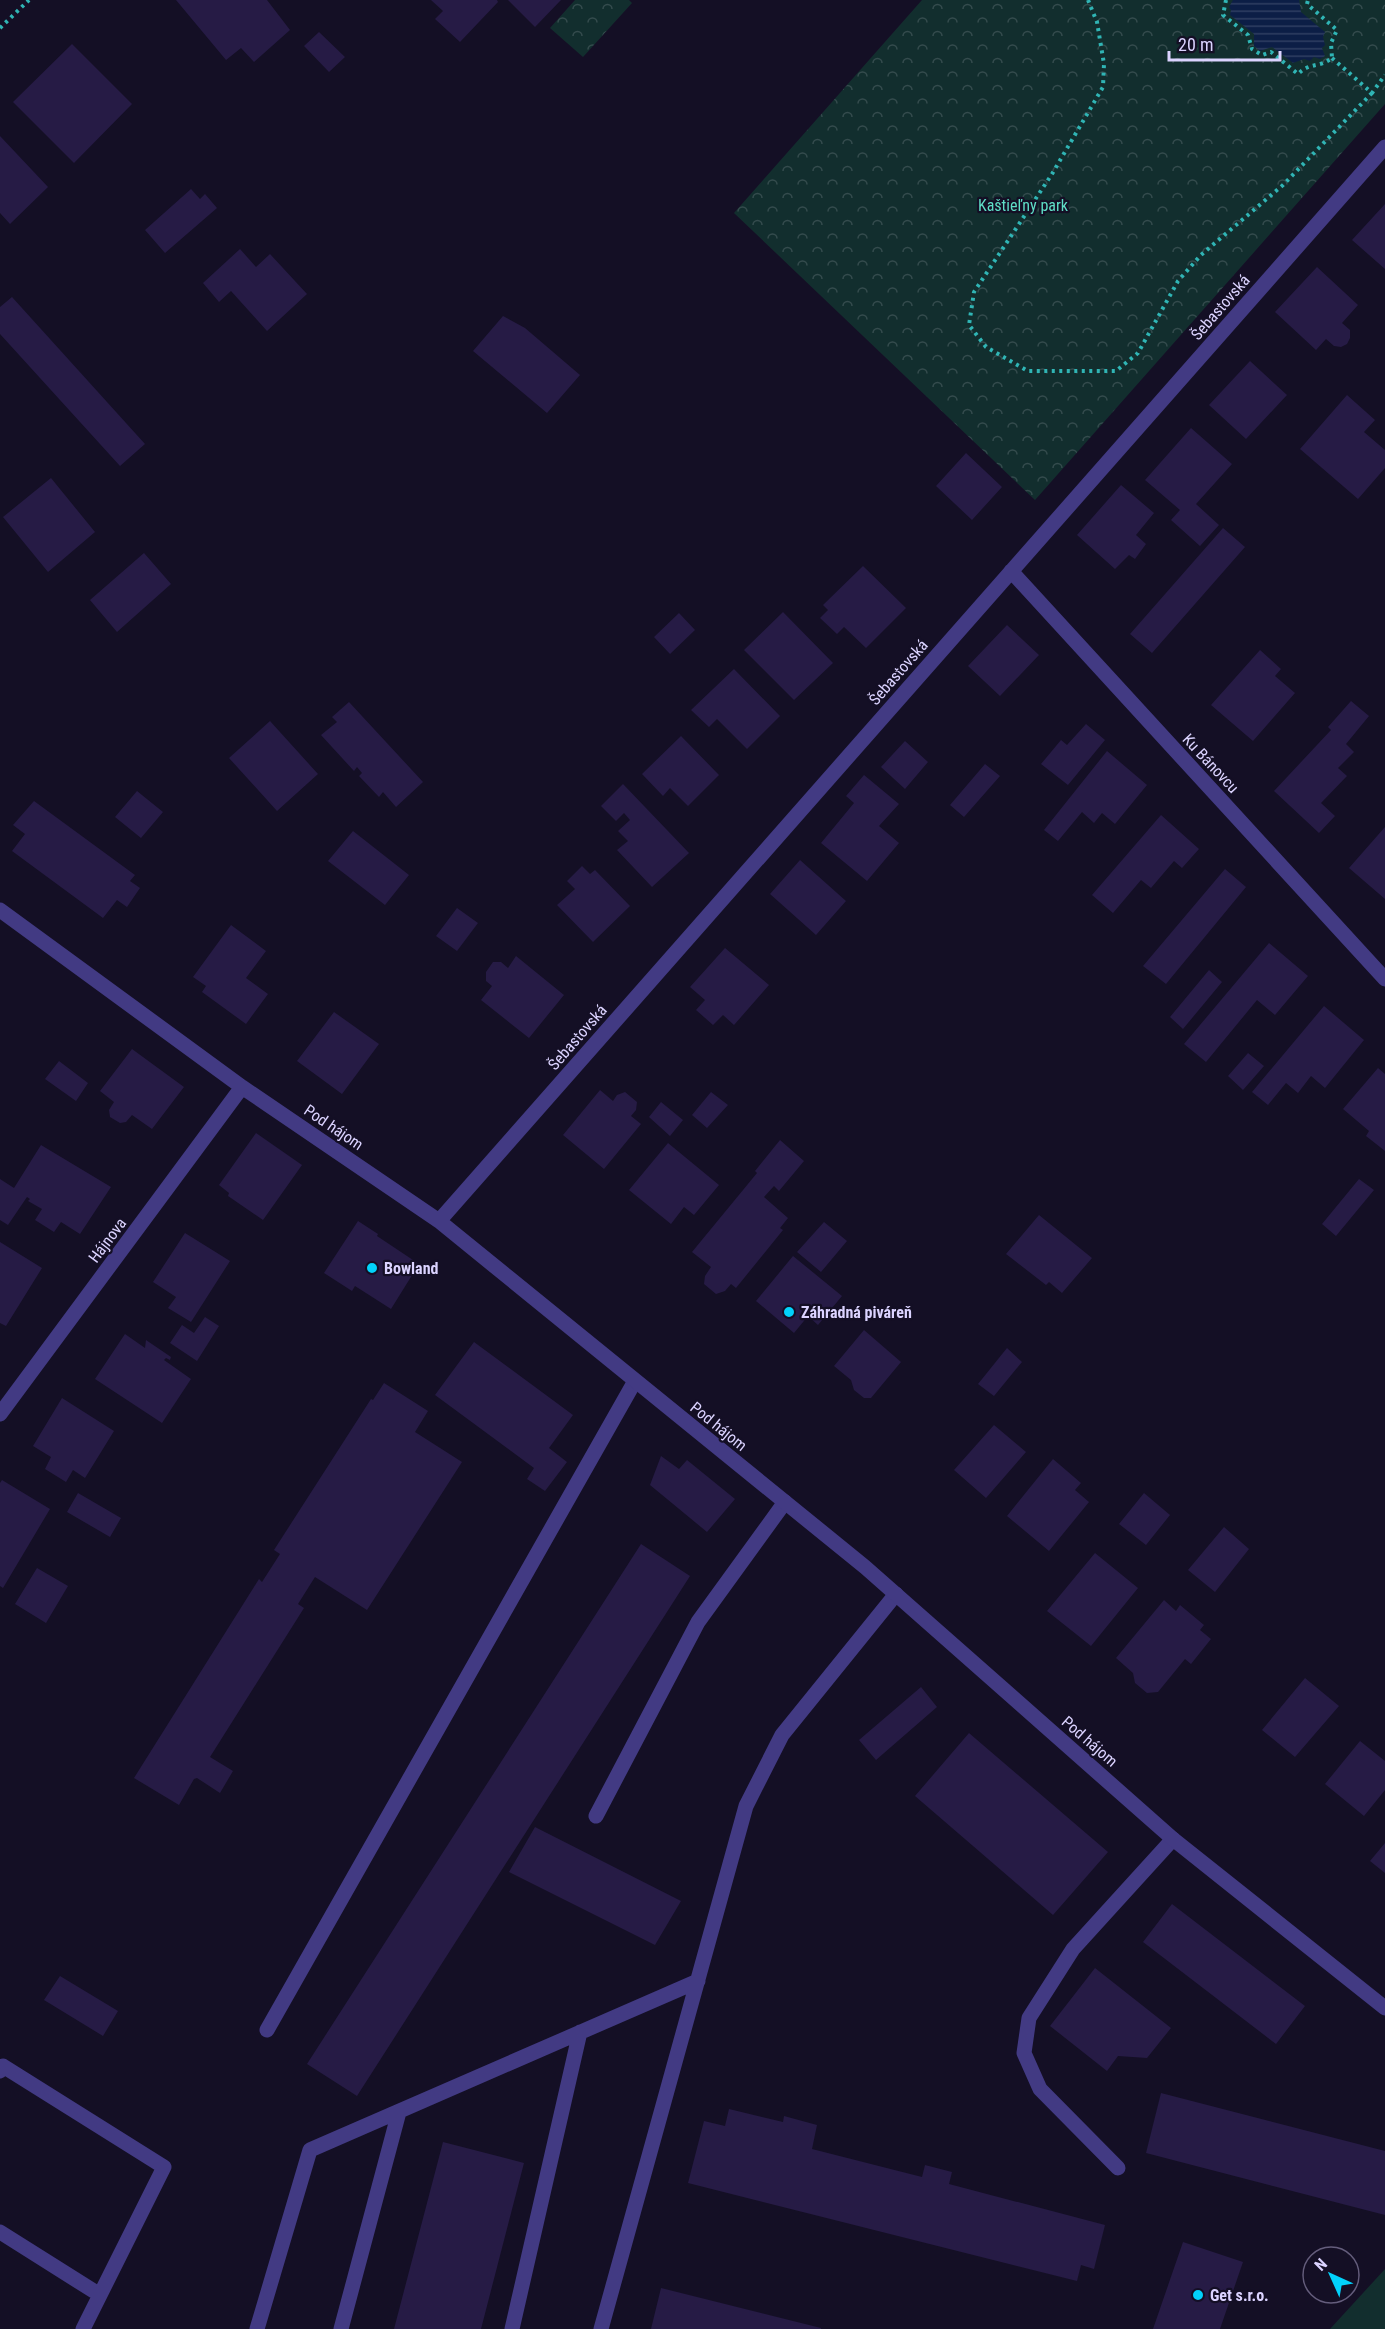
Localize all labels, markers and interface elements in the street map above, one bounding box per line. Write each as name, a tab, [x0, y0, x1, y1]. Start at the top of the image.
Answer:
scale bar	[1169, 24, 1280, 62]
text: 20 m	[1178, 34, 1213, 55]
park label: Kaštieľny park	[978, 196, 1069, 215]
street label: Šebastovská	[1187, 271, 1254, 344]
street label: Šebastovská	[865, 636, 932, 709]
street label: Ku Bánovcu	[1178, 730, 1243, 797]
street label: Šebastovská	[544, 1001, 611, 1074]
street label: Pod hájom	[300, 1101, 367, 1154]
street label: Hájnova	[84, 1214, 130, 1266]
place label: Bowland	[384, 1259, 439, 1278]
marker: Bowland	[365, 1261, 379, 1275]
place label: Záhradná piváreň	[801, 1303, 912, 1322]
marker: Záhradná piváreň	[782, 1305, 796, 1319]
street label: Pod hájom	[686, 1398, 751, 1455]
street label: Pod hájom	[1058, 1712, 1121, 1771]
north arrow	[1301, 2245, 1361, 2305]
text: N	[1311, 2255, 1331, 2275]
place label: Get s.r.o.	[1210, 2286, 1269, 2305]
marker: Get s.r.o.	[1191, 2288, 1205, 2302]

